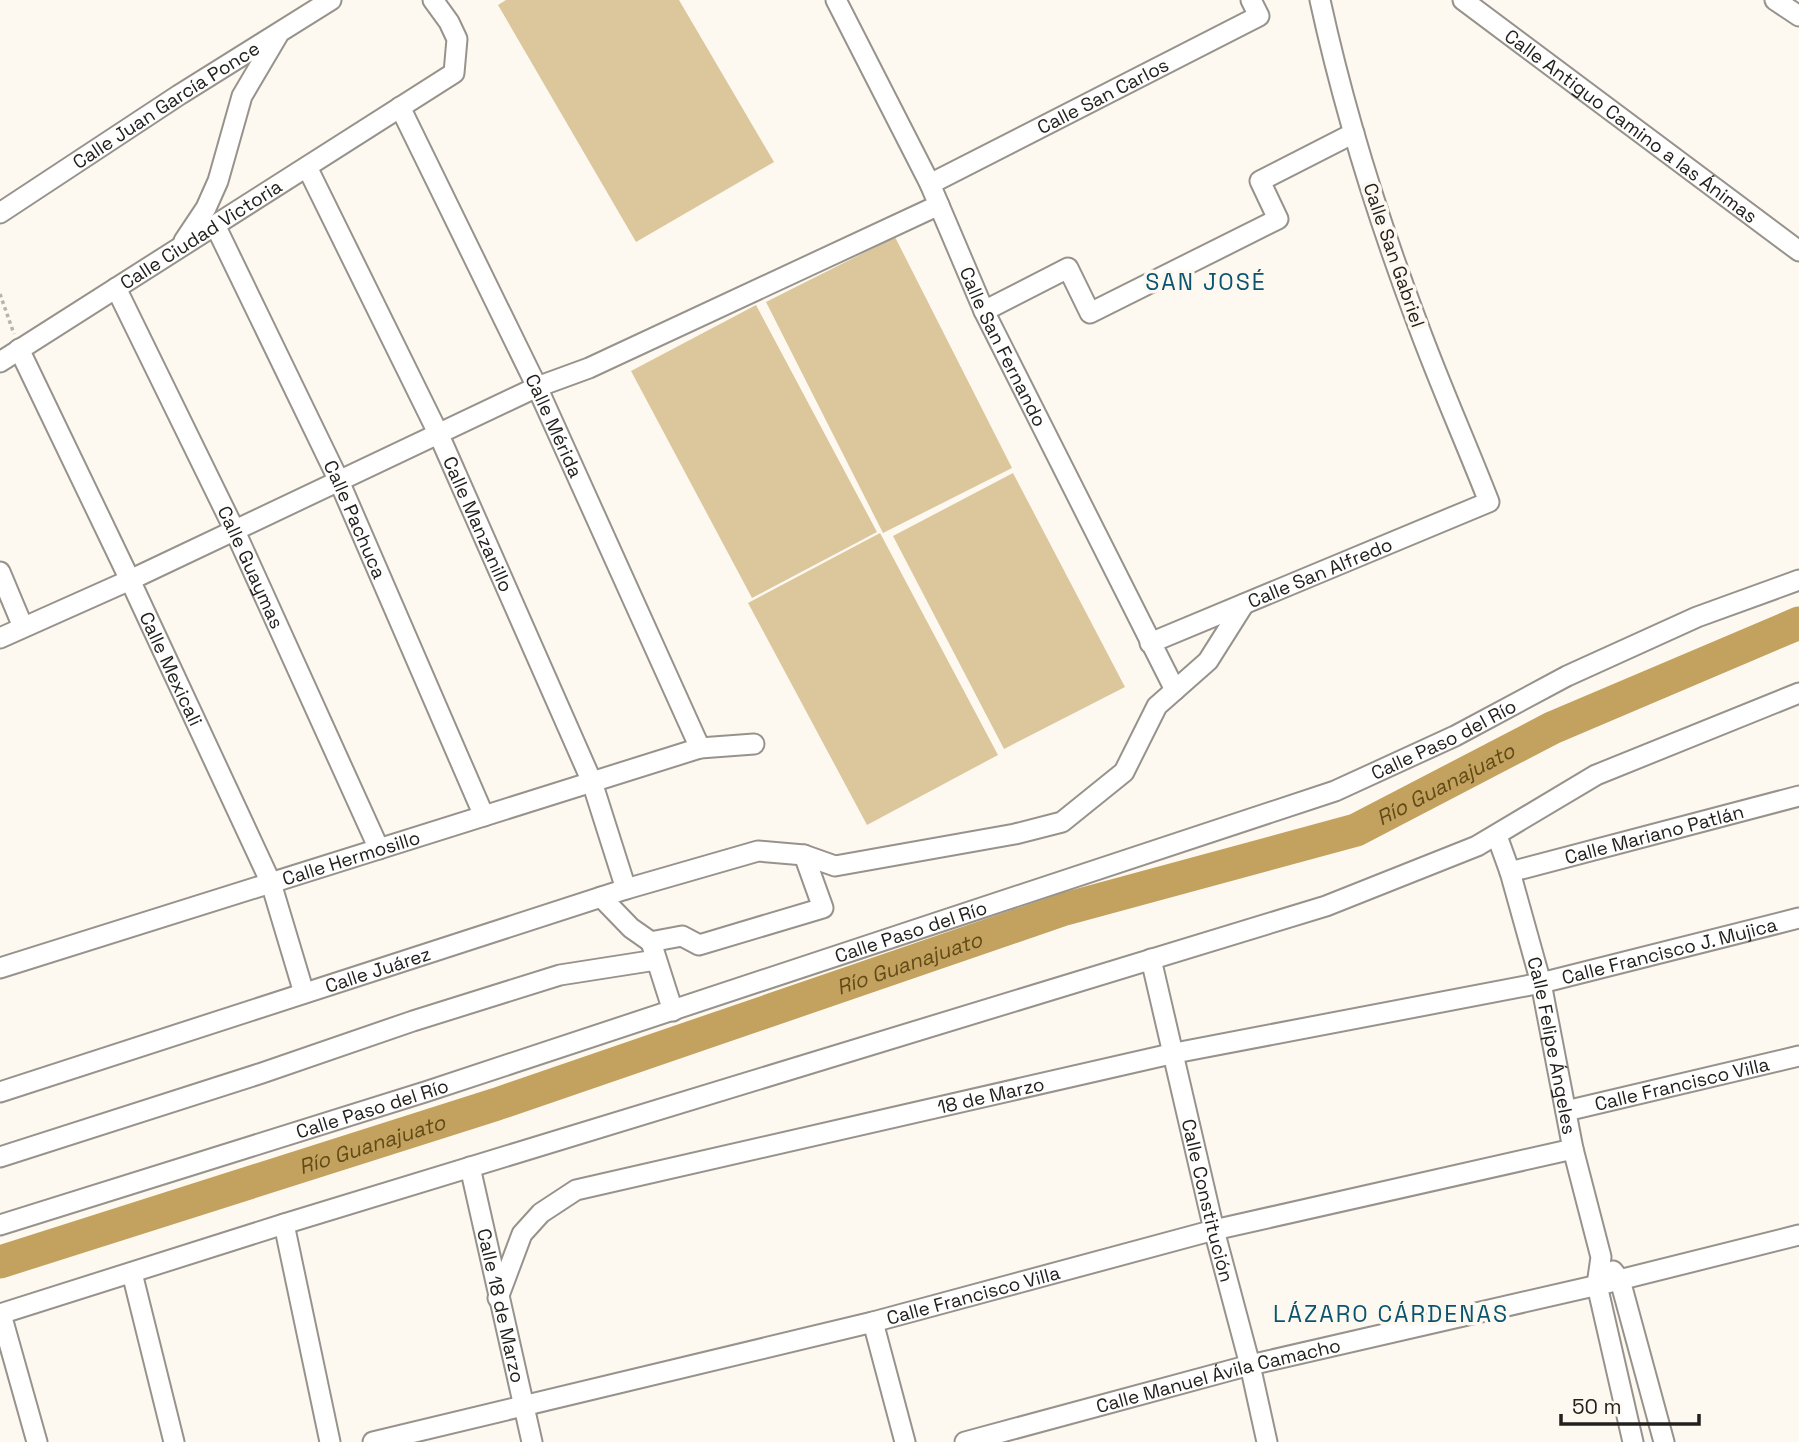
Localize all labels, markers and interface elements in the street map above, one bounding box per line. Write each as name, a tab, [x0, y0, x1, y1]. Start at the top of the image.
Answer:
street label: Calle Antiguo Camino a las Ánimas	[1500, 23, 1763, 228]
street label: Calle Juan García Ponce	[67, 35, 264, 174]
street label: Calle San Carlos	[1033, 52, 1173, 140]
street label: Calle Ciudad Victoria	[115, 173, 287, 295]
street label: Calle San Gabriel	[1358, 180, 1430, 330]
street label: Calle San Fernando	[954, 263, 1053, 431]
district label: SAN JOSÉ	[1145, 267, 1267, 297]
street label: Calle Mérida	[520, 369, 589, 481]
street label: Calle Manzanillo	[437, 452, 519, 596]
street label: Calle Pachuca	[318, 456, 392, 583]
street label: Calle Guaymas	[212, 501, 290, 632]
street label: Calle San Alfredo	[1244, 531, 1396, 614]
street label: Calle Mexicali	[134, 607, 209, 730]
street label: Calle Paso del Río	[1367, 693, 1520, 785]
water label: Río Guanajuato	[1371, 736, 1520, 831]
street label: Calle Mariano Patlán	[1562, 799, 1747, 870]
street label: Calle Hermosillo	[279, 824, 423, 891]
street label: Calle Paso del Río	[831, 895, 990, 968]
street label: Calle Francisco J. Mujica	[1559, 911, 1780, 990]
water label: Río Guanajuato	[832, 925, 986, 1000]
street label: Calle Juárez	[322, 941, 434, 998]
street label: Calle Felipe Ángeles	[1522, 954, 1582, 1136]
street label: Calle Francisco Villa	[1592, 1051, 1772, 1116]
street label: 18 de Marzo	[935, 1071, 1047, 1119]
street label: Calle Paso del Río	[293, 1073, 452, 1144]
water label: Río Guanajuato	[295, 1108, 449, 1180]
street label: Calle Constitución	[1176, 1116, 1240, 1285]
street label: Calle 18 de Marzo	[472, 1226, 531, 1385]
street label: Calle Francisco Villa	[884, 1260, 1063, 1330]
district label: LÁZARO CÁRDENAS	[1273, 1299, 1509, 1329]
street label: Calle Manuel Ávila Camacho	[1093, 1332, 1343, 1419]
scale bar	[1561, 1382, 1699, 1426]
text: 50 m	[1572, 1393, 1622, 1420]

